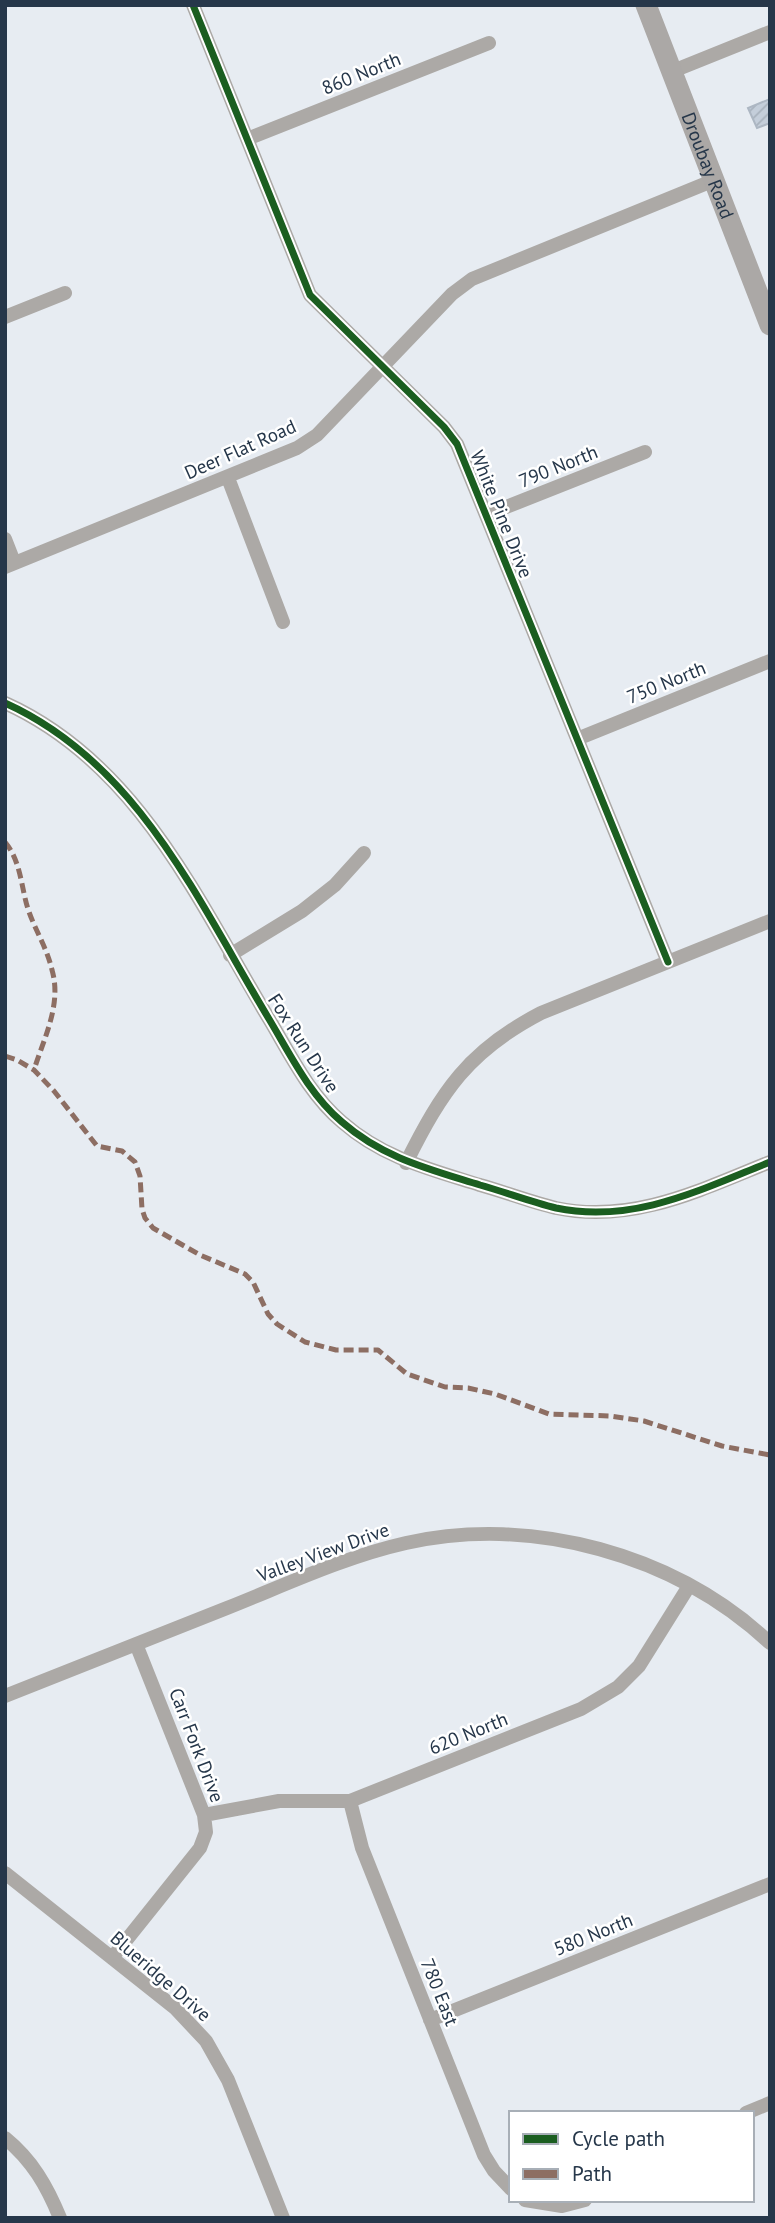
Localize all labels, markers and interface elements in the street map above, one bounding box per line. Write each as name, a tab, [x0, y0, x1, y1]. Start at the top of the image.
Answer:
street label: 860 North	[318, 46, 404, 100]
street label: Droubay Road	[677, 109, 740, 222]
street label: Deer Flat Road	[180, 414, 300, 484]
street label: 790 North	[515, 439, 601, 493]
street label: White Pine Drive	[465, 447, 539, 581]
street label: 750 North	[623, 655, 709, 709]
street label: Fox Run Drive	[263, 989, 345, 1097]
street label: Valley View Drive	[253, 1517, 392, 1587]
street label: Carr Fork Drive	[164, 1684, 230, 1806]
street label: 620 North	[425, 1706, 511, 1760]
street label: 580 North	[550, 1907, 636, 1961]
street label: Blueridge Drive	[106, 1926, 216, 2026]
street label: 780 East	[416, 1955, 464, 2030]
legend	[509, 2111, 754, 2202]
text: Cycle path	[572, 2125, 665, 2152]
text: Path	[572, 2160, 612, 2187]

